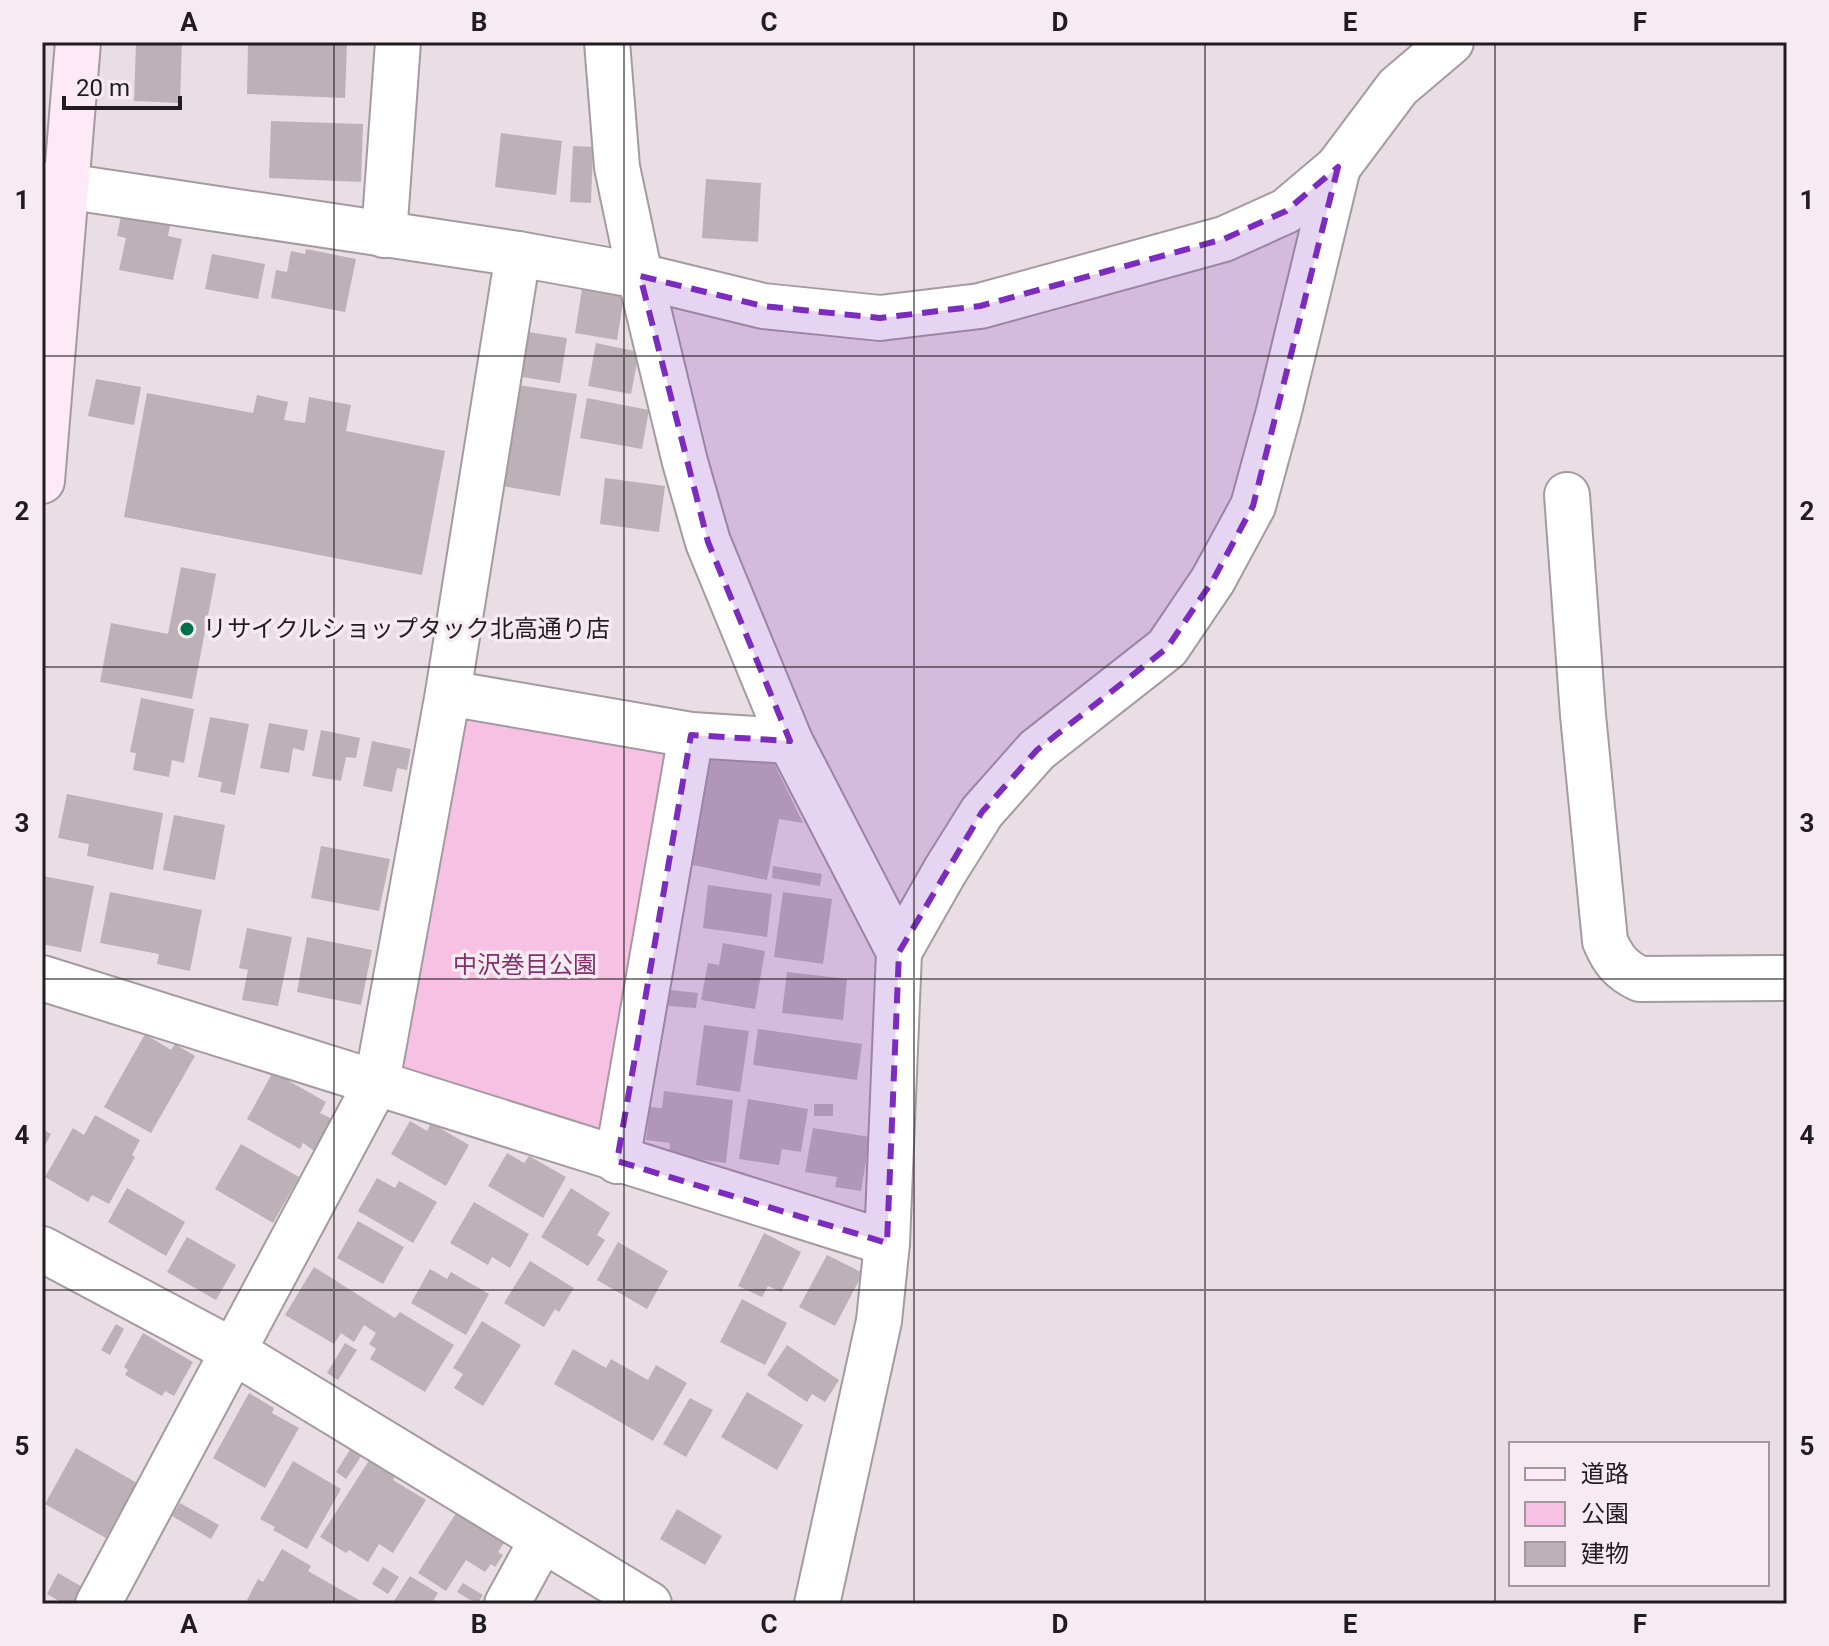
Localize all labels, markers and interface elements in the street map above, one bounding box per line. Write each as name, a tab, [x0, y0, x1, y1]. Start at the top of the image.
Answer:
text: A	[180, 7, 198, 37]
text: B	[471, 7, 487, 37]
text: C	[760, 7, 778, 37]
text: D	[1052, 7, 1068, 37]
text: E	[1343, 7, 1358, 37]
text: F	[1633, 7, 1647, 37]
scale bar	[64, 60, 180, 110]
text: 20 m	[76, 74, 130, 102]
text: 1	[15, 185, 29, 215]
text: 1	[1800, 185, 1814, 215]
text: 2	[15, 496, 29, 526]
text: 2	[1800, 496, 1814, 526]
place label: リサイクルショップタック北高通り店	[203, 615, 610, 643]
marker: リサイクルショップタック北高通り店	[178, 620, 196, 638]
text: 3	[15, 808, 29, 838]
text: 3	[1800, 808, 1814, 838]
park label: 中沢巻目公園	[453, 951, 597, 979]
text: 4	[15, 1120, 30, 1150]
text: 4	[1800, 1120, 1815, 1150]
text: 5	[15, 1431, 29, 1461]
text: 5	[1800, 1431, 1814, 1461]
legend	[1509, 1442, 1769, 1586]
text: 道路	[1581, 1460, 1629, 1488]
text: 公園	[1581, 1500, 1629, 1528]
text: 建物	[1581, 1540, 1629, 1568]
text: A	[180, 1609, 198, 1639]
text: B	[471, 1609, 487, 1639]
text: C	[760, 1609, 778, 1639]
text: D	[1052, 1609, 1068, 1639]
text: E	[1343, 1609, 1358, 1639]
text: F	[1633, 1609, 1647, 1639]

